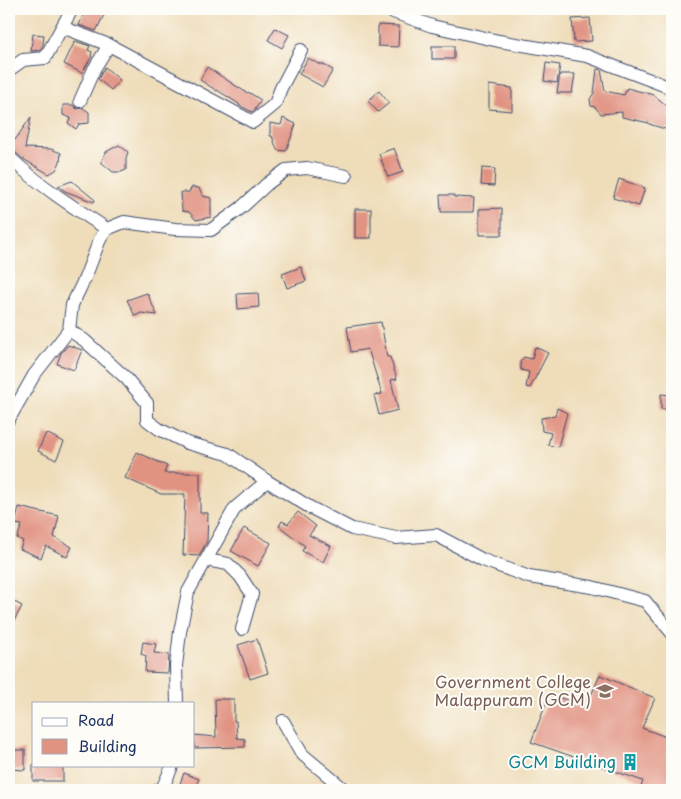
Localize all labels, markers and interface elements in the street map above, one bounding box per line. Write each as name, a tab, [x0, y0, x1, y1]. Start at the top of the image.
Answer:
place label: Government College Malappuram (GCM)	[435, 669, 591, 711]
school or university icon: Government College Malappuram (GCM)	[595, 681, 615, 701]
legend	[32, 702, 195, 766]
text: Road	[78, 708, 114, 731]
text: Building	[78, 734, 137, 757]
place label: GCM Building	[508, 749, 616, 773]
building icon: GCM Building	[620, 752, 640, 772]

